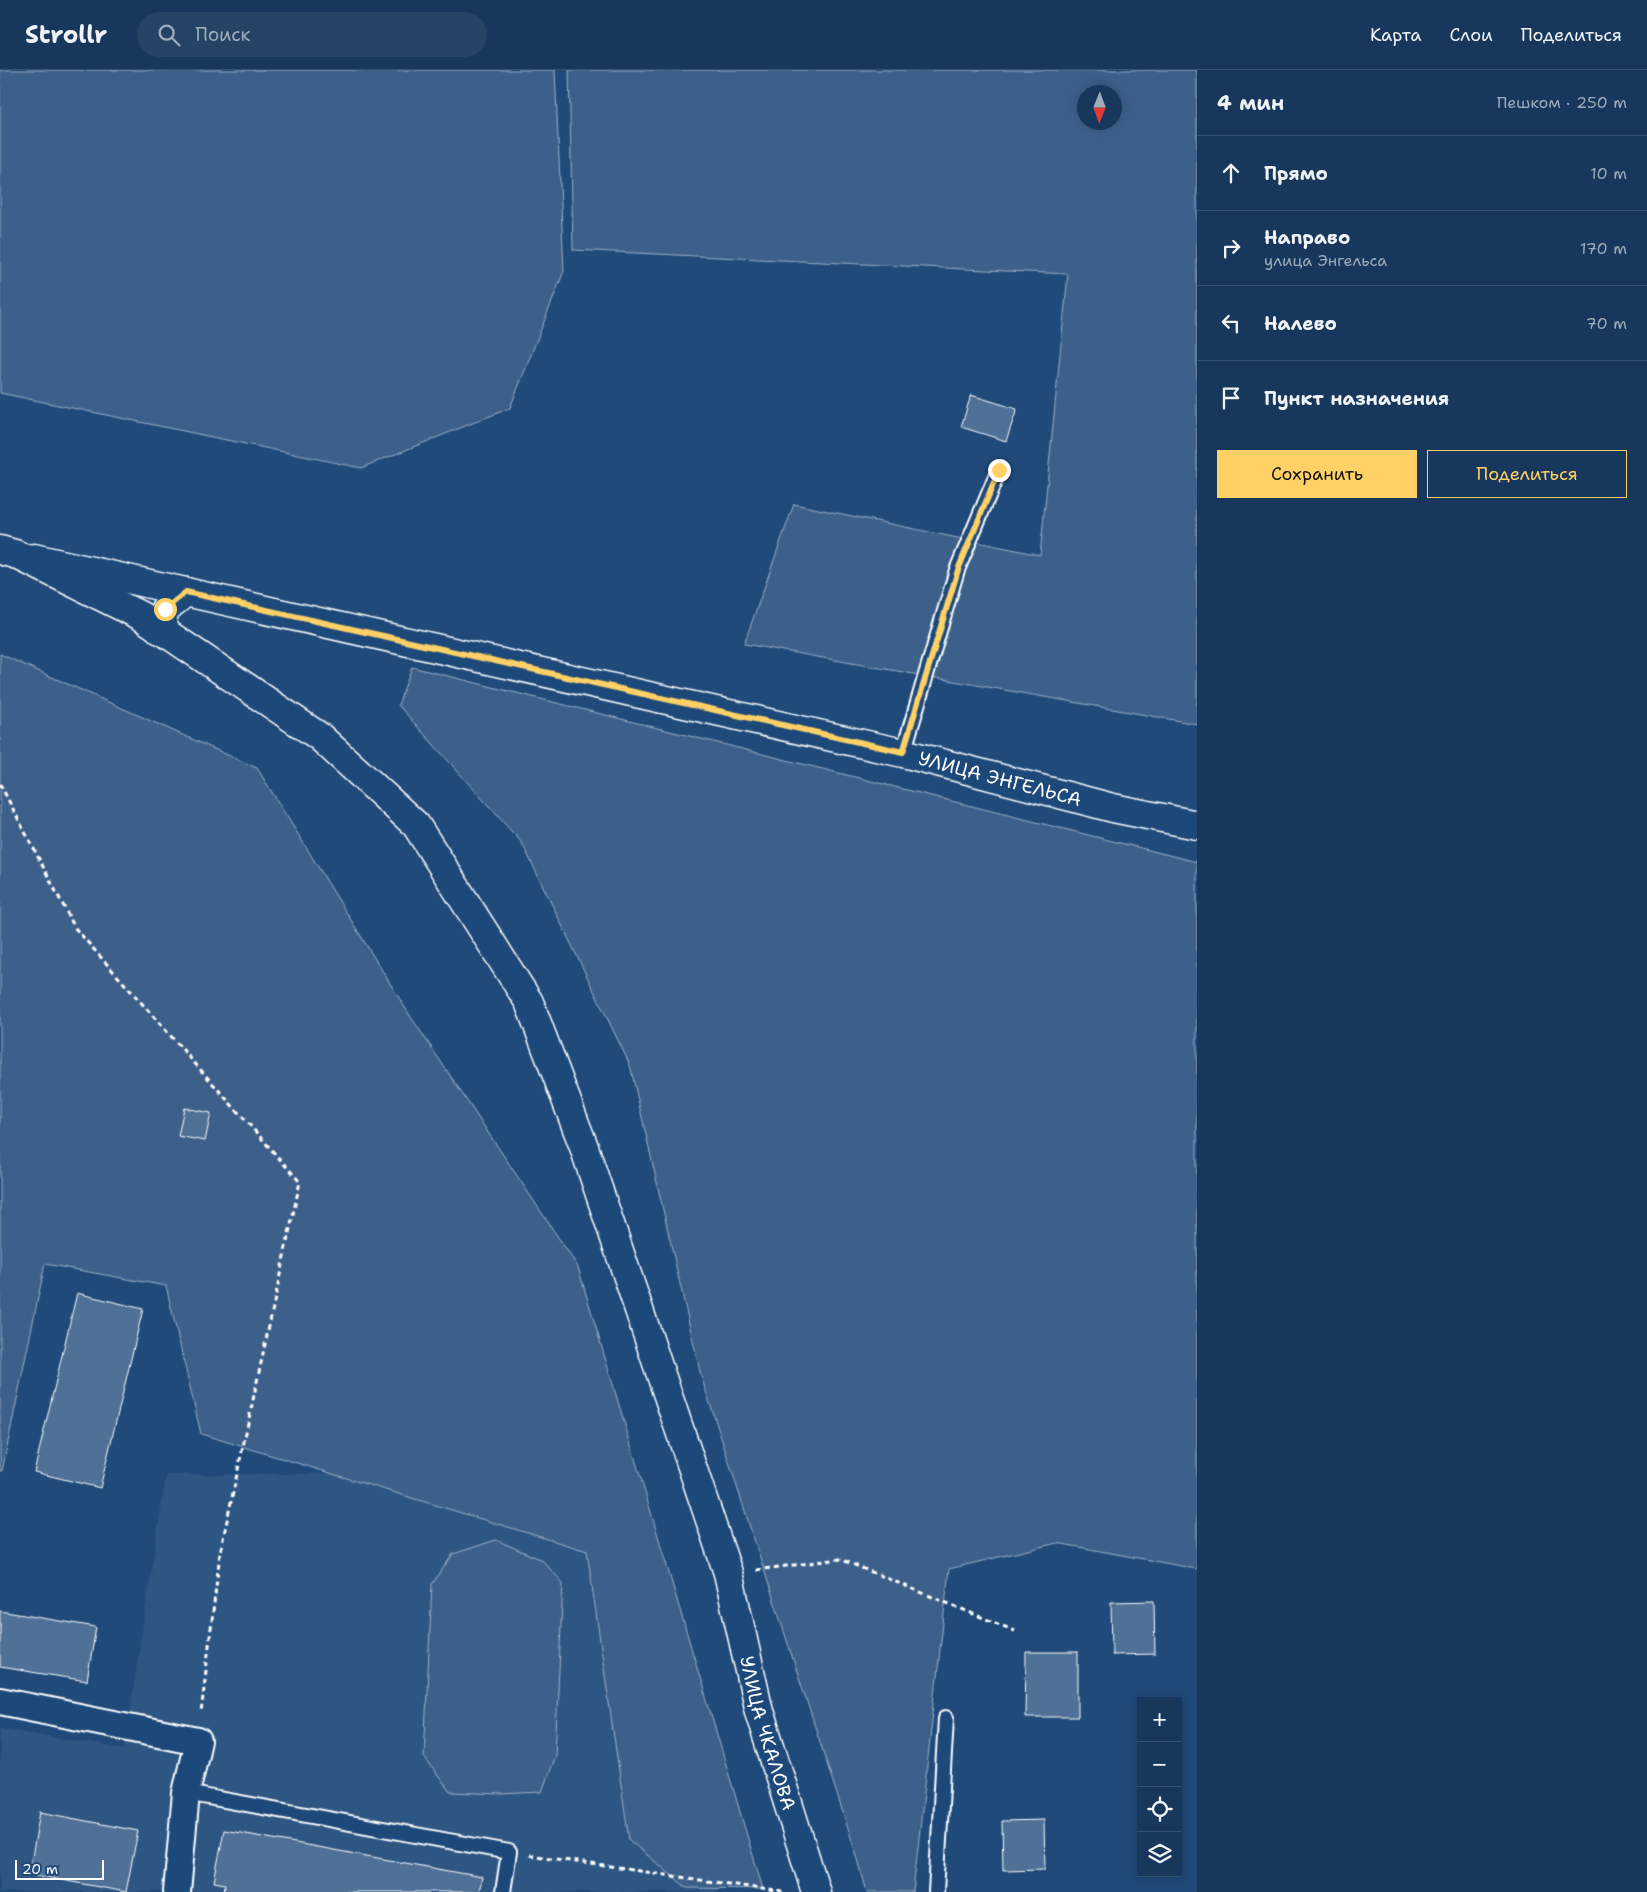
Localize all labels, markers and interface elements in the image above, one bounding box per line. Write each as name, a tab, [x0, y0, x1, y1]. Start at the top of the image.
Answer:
search box	[137, 12, 487, 57]
text: Strollr	[25, 19, 107, 51]
icon: search	[155, 21, 183, 49]
text: Поиск	[195, 22, 251, 47]
text: Карта	[1370, 23, 1421, 47]
text: Слои	[1449, 23, 1493, 47]
text: Поделиться	[1521, 23, 1622, 47]
north arrow	[1077, 85, 1122, 130]
text: 4 мин	[1217, 89, 1284, 117]
text: Пешком · 250 m	[1497, 92, 1627, 113]
icon: ahead	[1217, 159, 1245, 187]
text: Прямо	[1264, 161, 1328, 186]
text: 10 m	[1590, 163, 1627, 184]
text: Направо	[1264, 225, 1350, 250]
icon: right	[1217, 234, 1245, 262]
text: 170 m	[1580, 238, 1627, 259]
text: улица Энгельса	[1264, 250, 1387, 271]
icon: left	[1217, 309, 1245, 337]
text: Налево	[1264, 311, 1337, 336]
text: 70 m	[1586, 313, 1627, 334]
icon: arrive	[1217, 384, 1245, 412]
text: Пункт назначения	[1264, 386, 1449, 411]
button: Сохранить	[1217, 450, 1417, 498]
button: Поделиться	[1427, 450, 1627, 498]
route end	[988, 459, 1011, 482]
route start	[154, 598, 177, 621]
street label: УЛИЦА ЭНГЕЛЬСА	[916, 745, 1085, 812]
street label: УЛИЦА ЧКАЛОВА	[735, 1654, 802, 1813]
map controls	[1137, 1697, 1182, 1877]
button: +	[1137, 1697, 1182, 1742]
button: −	[1137, 1742, 1182, 1787]
button: locate	[1137, 1787, 1182, 1832]
button: layers	[1137, 1832, 1182, 1877]
scale bar	[15, 1857, 104, 1880]
text: 20 m	[22, 1860, 58, 1878]

